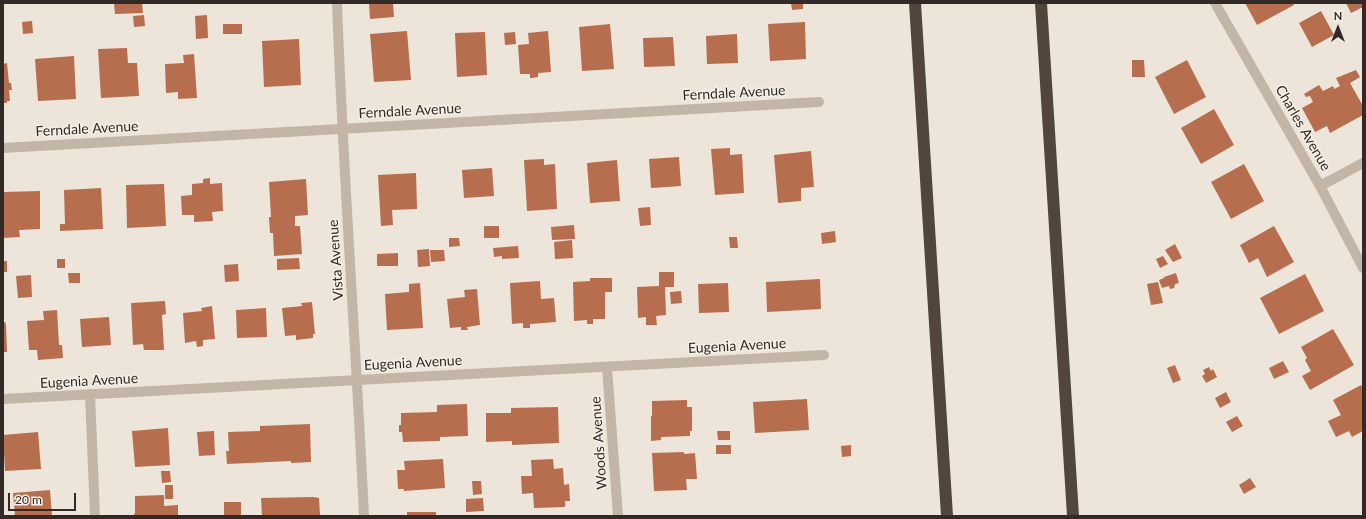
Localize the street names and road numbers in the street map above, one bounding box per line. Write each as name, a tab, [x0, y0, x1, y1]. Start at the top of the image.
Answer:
street label: Ferndale Avenue	[682, 82, 786, 104]
street label: Charles Avenue	[1272, 82, 1334, 174]
street label: Ferndale Avenue	[358, 100, 462, 122]
street label: Ferndale Avenue	[35, 118, 139, 140]
street label: Vista Avenue	[325, 219, 347, 301]
street label: Eugenia Avenue	[688, 335, 786, 357]
street label: Eugenia Avenue	[364, 352, 462, 374]
street label: Eugenia Avenue	[40, 370, 138, 392]
street label: Woods Avenue	[587, 396, 611, 490]

